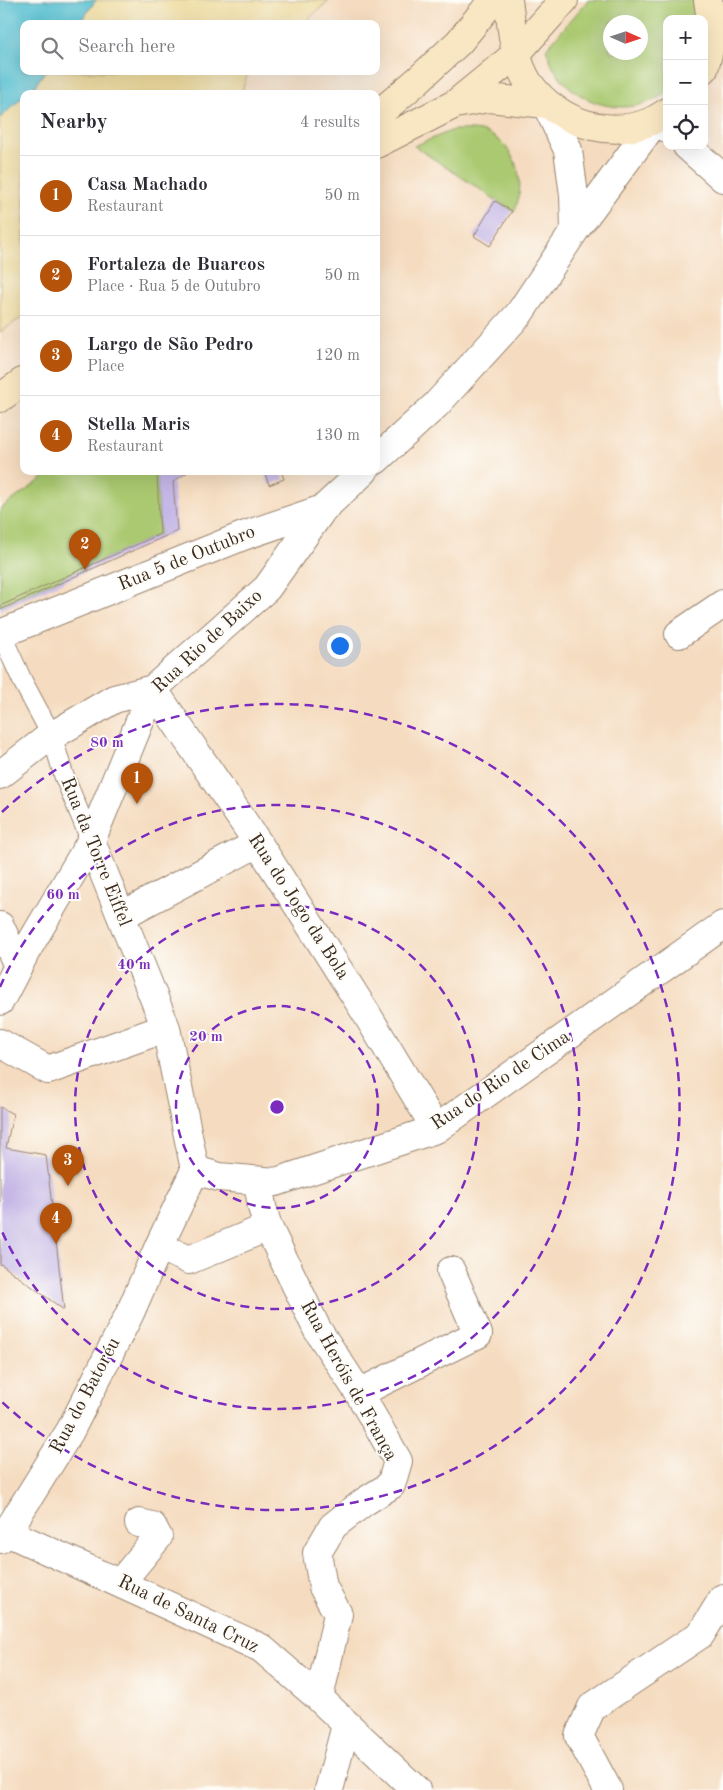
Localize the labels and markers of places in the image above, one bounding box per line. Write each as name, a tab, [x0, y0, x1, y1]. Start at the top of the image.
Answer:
pin: 2	[69, 529, 101, 570]
pin: 1	[121, 763, 153, 804]
centre of rings	[268, 1098, 286, 1116]
pin: 3	[52, 1145, 84, 1186]
pin: 4	[40, 1203, 72, 1244]

